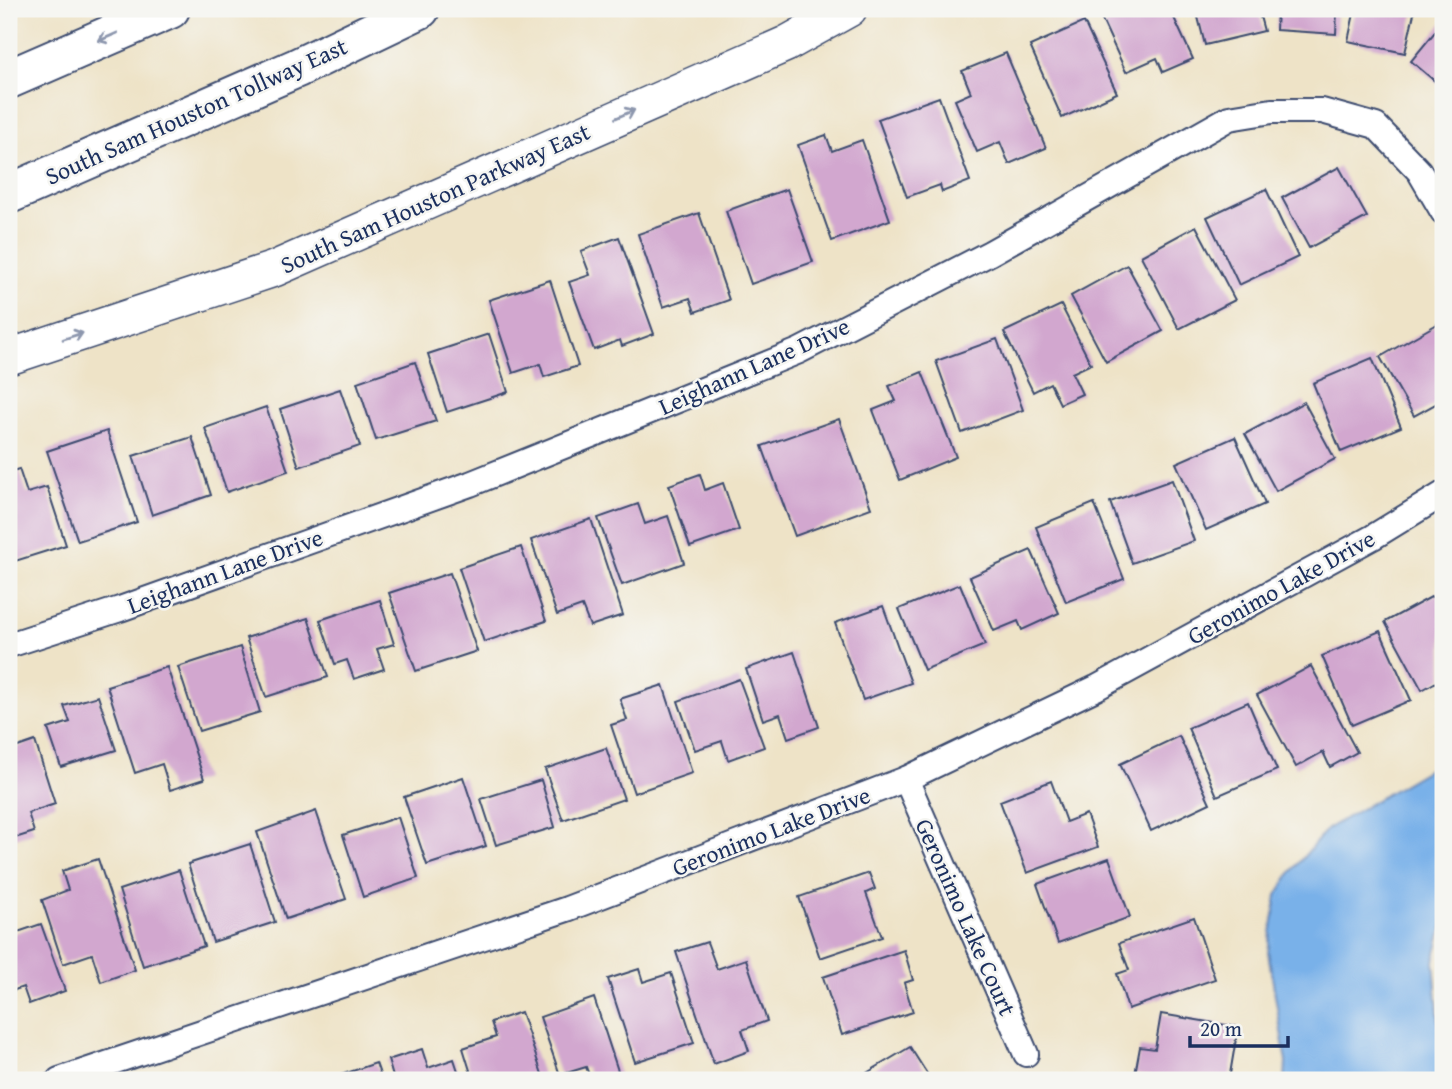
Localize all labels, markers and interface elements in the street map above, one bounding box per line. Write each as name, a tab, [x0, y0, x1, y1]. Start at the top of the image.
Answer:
street label: South Sam Houston Tollway East	[39, 28, 353, 194]
one-way arrow	[98, 31, 119, 44]
one-way arrow	[614, 107, 635, 120]
street label: South Sam Houston Parkway East	[275, 114, 596, 282]
street label: Leighann Lane Drive	[653, 308, 855, 424]
one-way arrow	[62, 329, 84, 341]
street label: Leighann Lane Drive	[122, 519, 328, 623]
street label: Geronimo Lake Drive	[1181, 521, 1381, 653]
street label: Geronimo Lake Drive	[667, 777, 875, 885]
street label: Geronimo Lake Court	[907, 813, 1025, 1022]
scale bar	[1190, 1005, 1288, 1049]
text: 20 m	[1200, 1013, 1242, 1044]

